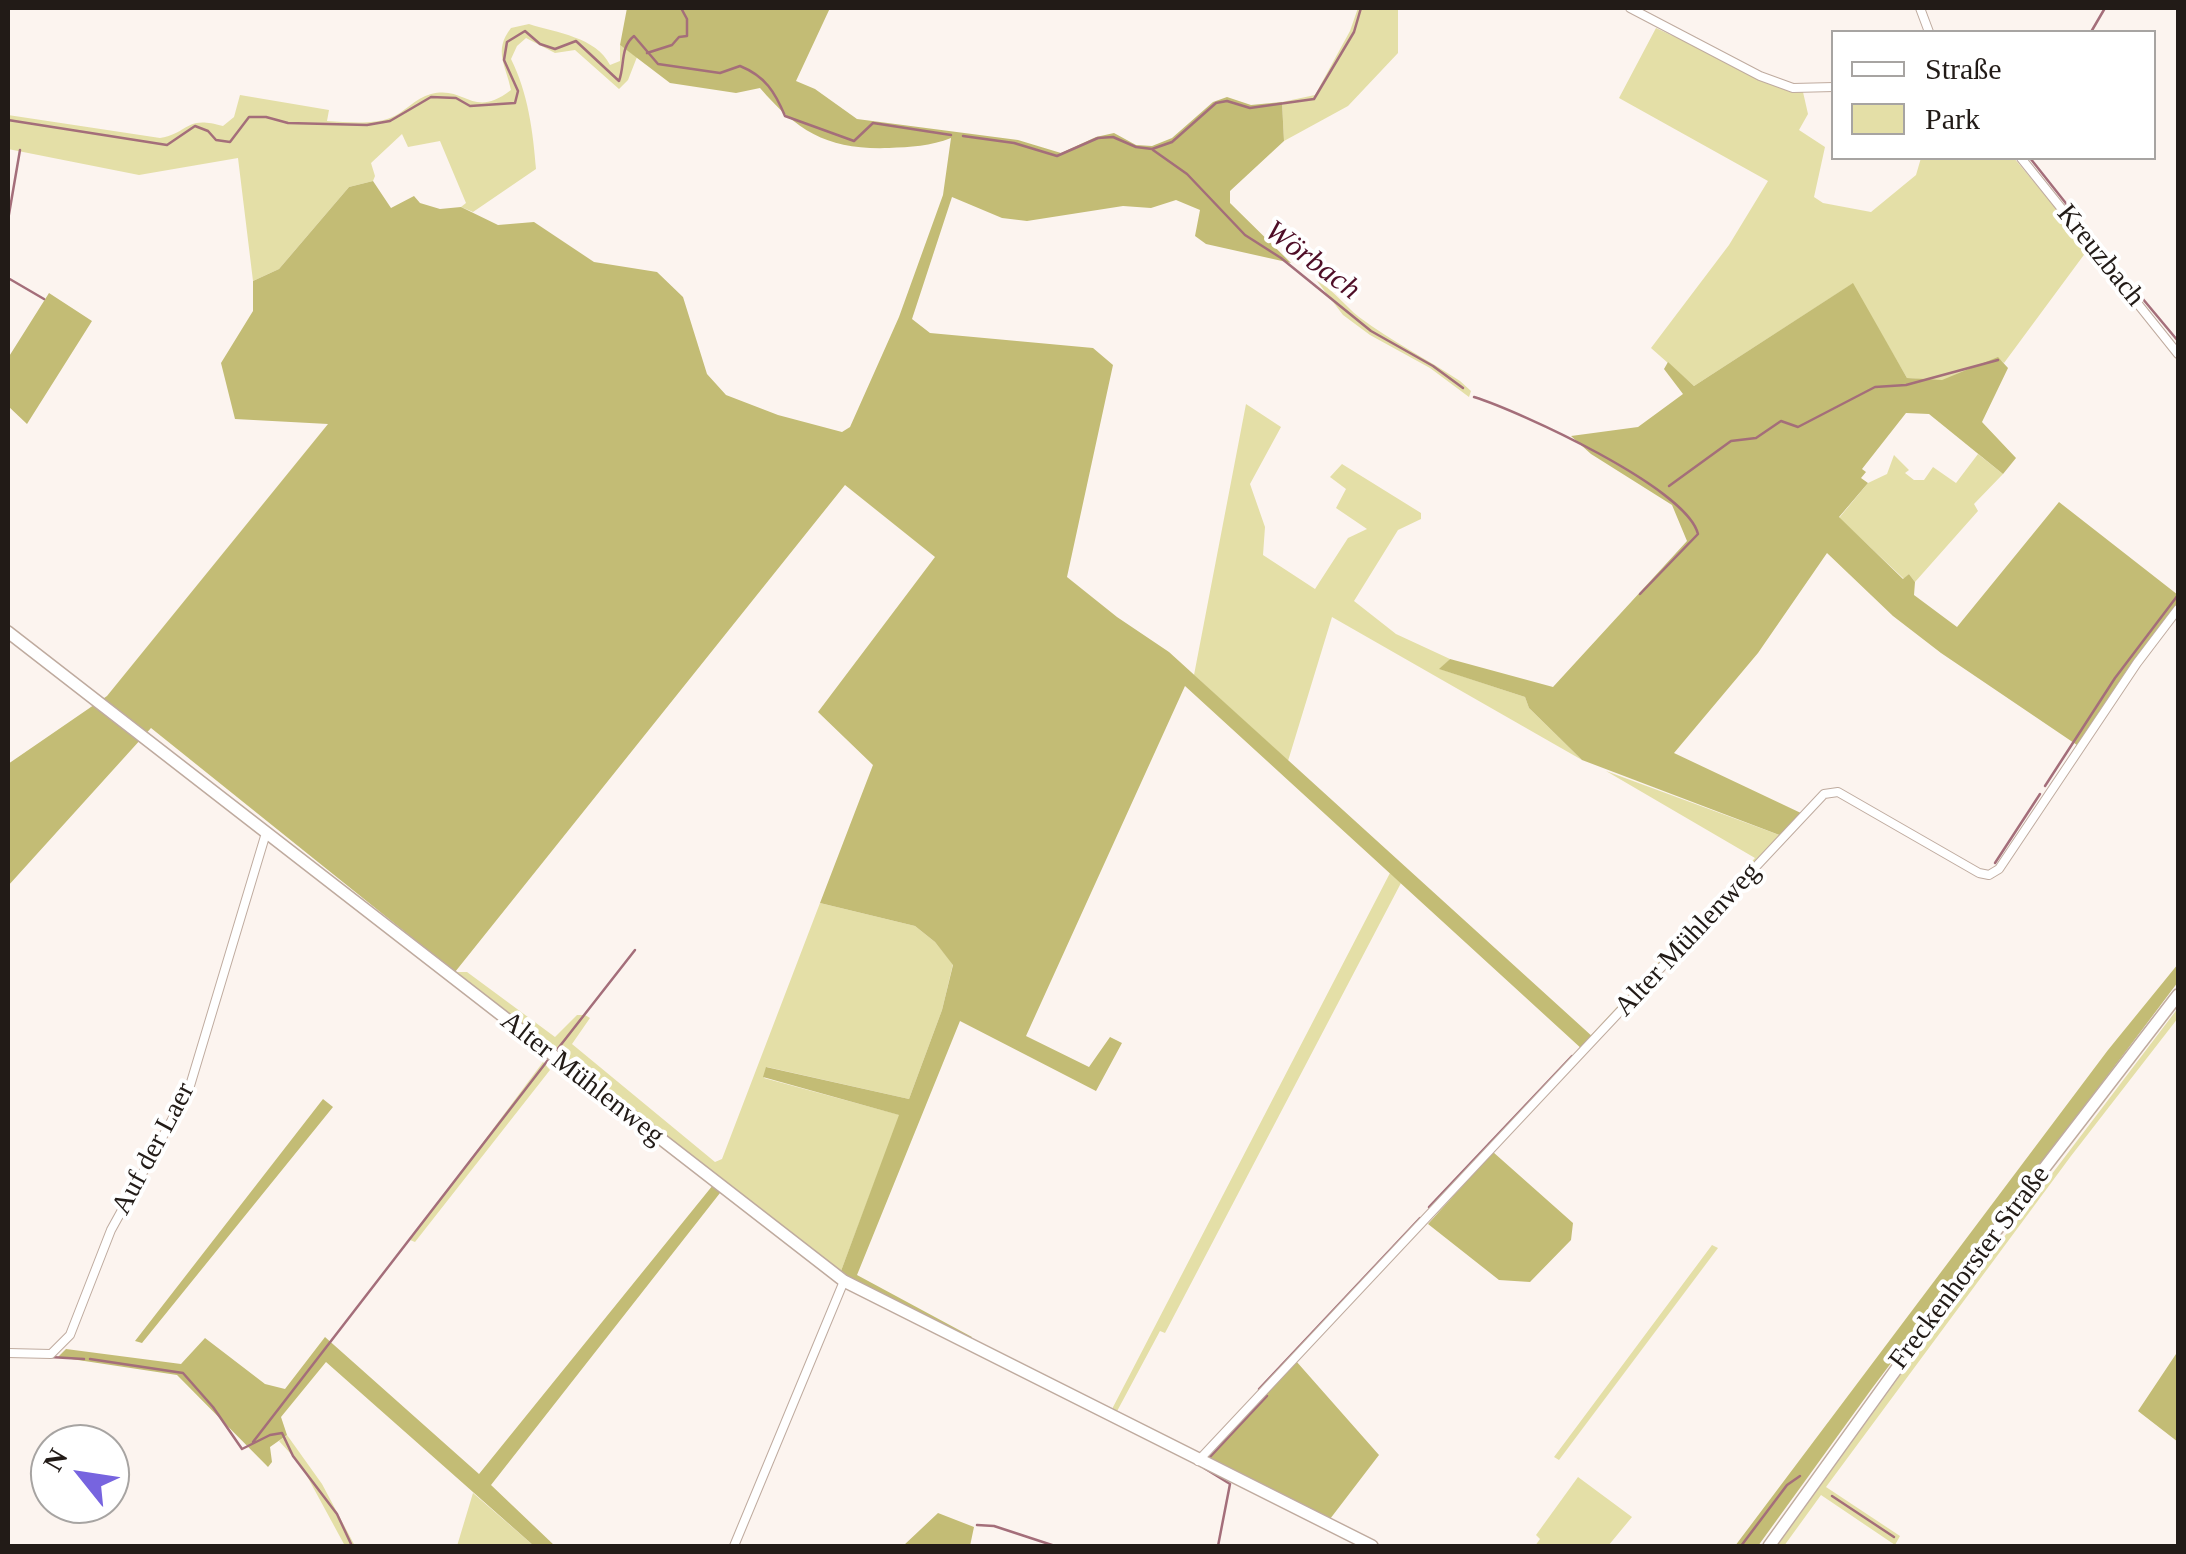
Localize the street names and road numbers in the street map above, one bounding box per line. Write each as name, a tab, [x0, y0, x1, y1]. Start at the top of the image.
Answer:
street label: Kreuzbach	[2049, 198, 2151, 314]
street label: Alter Mühlenweg	[1608, 856, 1768, 1024]
street label: Alter Mühlenweg	[494, 1005, 670, 1153]
street label: Auf der Laer	[105, 1077, 203, 1221]
street label: Freckenhorster Straße	[1882, 1159, 2058, 1377]

